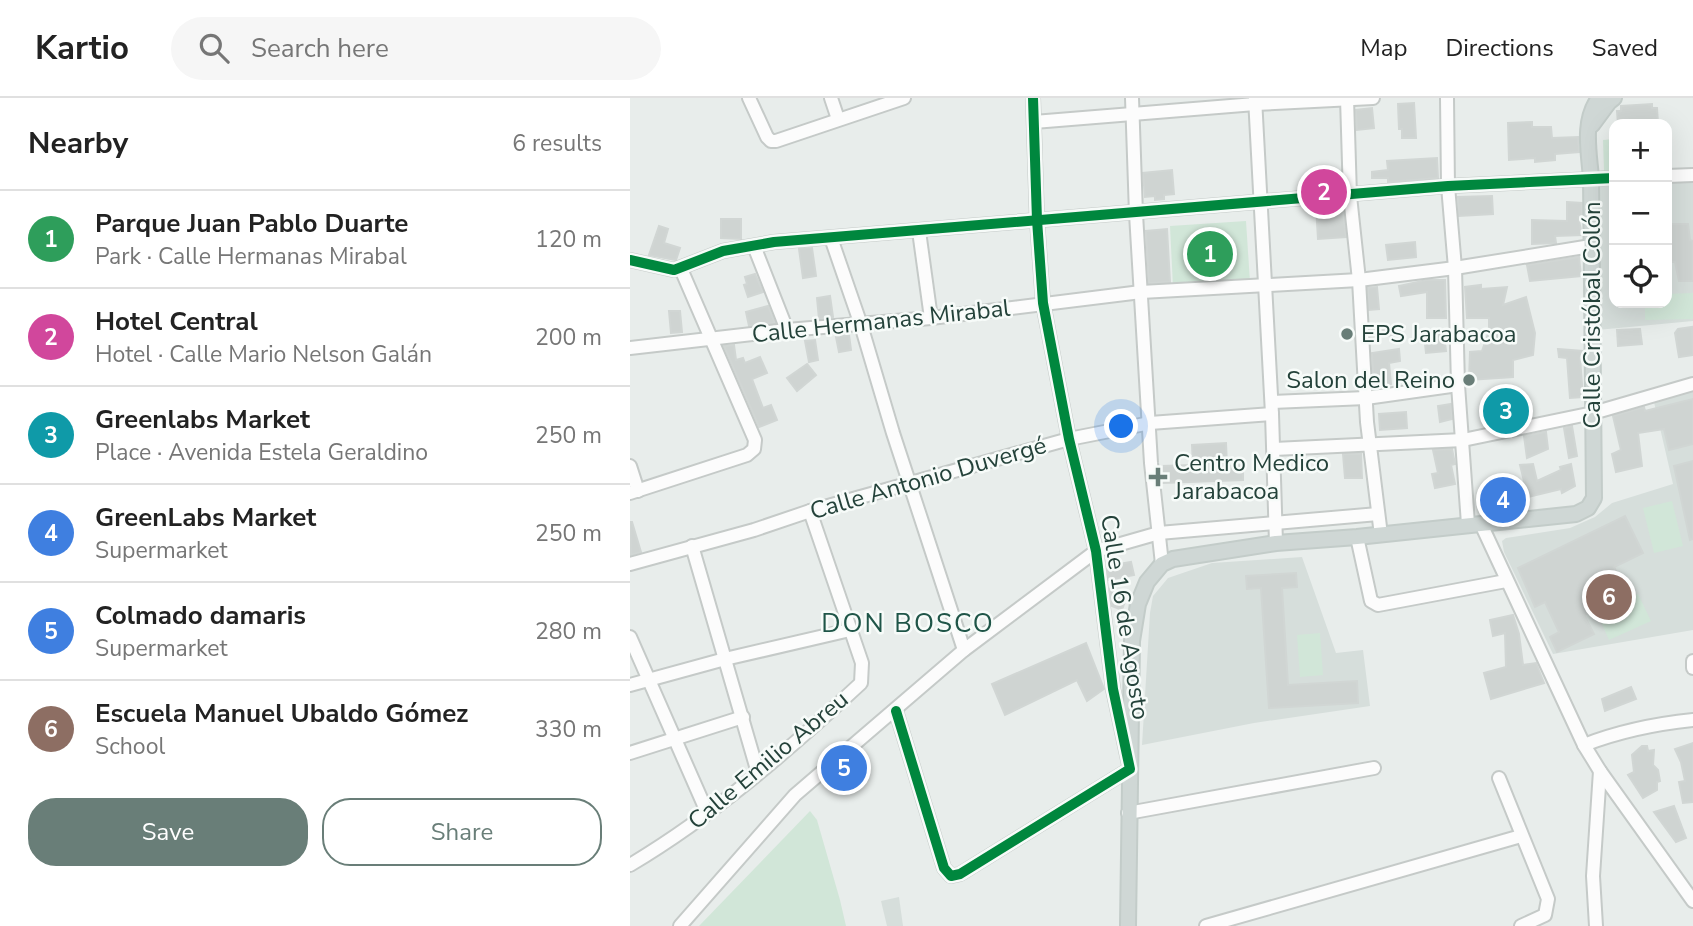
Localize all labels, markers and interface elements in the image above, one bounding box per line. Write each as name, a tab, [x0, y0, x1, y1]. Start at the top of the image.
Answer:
search box	[171, 17, 661, 80]
text: Kartio	[35, 26, 129, 71]
icon: search	[195, 29, 233, 67]
text: Search here	[251, 31, 389, 66]
text: Map	[1360, 32, 1407, 64]
text: Directions	[1445, 32, 1554, 64]
text: Saved	[1592, 32, 1658, 64]
map controls	[1609, 119, 1672, 308]
button: +	[1609, 119, 1672, 182]
text: Nearby	[28, 123, 128, 164]
text: 6 results	[512, 128, 602, 159]
pin: 2	[1301, 166, 1347, 218]
button: −	[1609, 182, 1672, 245]
street label: Calle Cristóbal Colón	[1576, 201, 1608, 429]
text: Parque Juan Pablo Duarte	[95, 206, 408, 241]
text: 1	[44, 224, 58, 255]
text: 120 m	[535, 224, 602, 255]
pin: 1	[1187, 228, 1233, 280]
text: Park · Calle Hermanas Mirabal	[95, 241, 407, 272]
button: locate	[1609, 245, 1672, 308]
street label: Calle Hermanas Mirabal	[750, 292, 1012, 350]
text: Hotel Central	[95, 304, 258, 339]
place label: EPS Jarabacoa	[1361, 318, 1516, 350]
text: 2	[44, 322, 58, 353]
text: 200 m	[535, 322, 602, 353]
marker: EPS Jarabacoa	[1339, 326, 1355, 342]
text: Hotel · Calle Mario Nelson Galán	[95, 339, 432, 370]
place label: Salon del Reino	[1286, 364, 1455, 396]
marker: Salon del Reino	[1461, 372, 1477, 388]
pin: 3	[1483, 385, 1529, 437]
text: Greenlabs Market	[95, 402, 310, 437]
your location	[1104, 409, 1138, 443]
text: 3	[44, 420, 58, 451]
text: 250 m	[535, 420, 602, 451]
street label: Calle Antonio Duvergé	[806, 429, 1050, 527]
text: Place · Avenida Estela Geraldino	[95, 437, 428, 468]
place label: Centro Medico Jarabacoa	[1173, 447, 1329, 507]
marker: Centro Medico Jarabacoa	[1148, 467, 1168, 487]
pin: 4	[1480, 474, 1526, 526]
text: GreenLabs Market	[95, 500, 316, 535]
street label: Calle 16 de Agosto	[1093, 512, 1157, 722]
text: 4	[44, 518, 58, 549]
text: 250 m	[535, 518, 602, 549]
text: Supermarket	[95, 535, 228, 566]
pin: 6	[1586, 571, 1632, 623]
text: Colmado damaris	[95, 598, 306, 633]
district label: DON BOSCO	[821, 606, 995, 641]
text: 5	[44, 616, 58, 647]
text: 280 m	[535, 616, 602, 647]
text: Supermarket	[95, 633, 228, 664]
street label: Calle Emilio Abreu	[681, 683, 855, 837]
text: Escuela Manuel Ubaldo Gómez	[95, 696, 468, 731]
text: 6	[44, 714, 58, 745]
text: 330 m	[535, 714, 602, 745]
text: School	[95, 731, 165, 762]
pin: 5	[821, 742, 867, 794]
button: Save	[28, 798, 308, 866]
button: Share	[322, 798, 602, 866]

